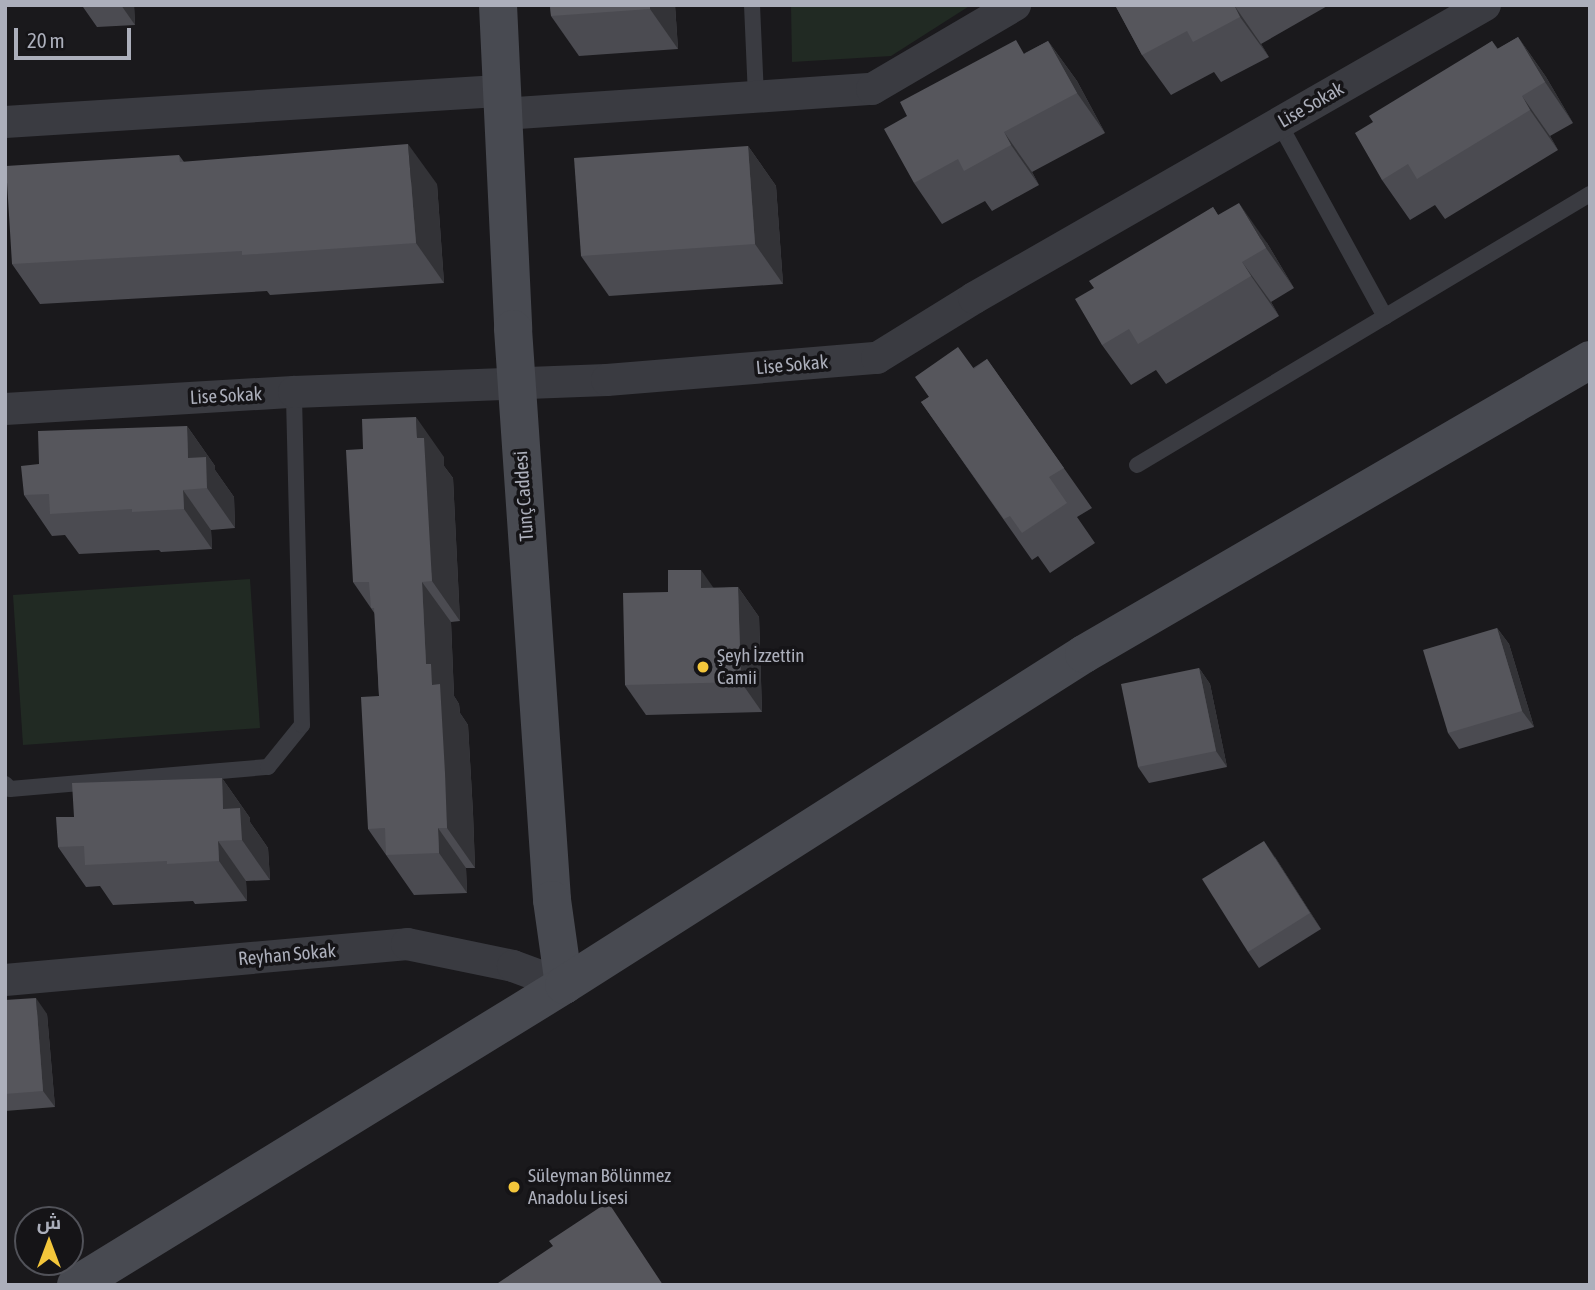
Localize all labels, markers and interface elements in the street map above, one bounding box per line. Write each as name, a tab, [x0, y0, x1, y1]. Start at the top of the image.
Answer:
scale bar	[18, 14, 135, 58]
text: 20 m	[27, 28, 65, 52]
street label: Lise Sokak	[1274, 77, 1348, 133]
street label: Lise Sokak	[755, 351, 829, 379]
street label: Lise Sokak	[189, 383, 263, 409]
street label: Tunç Caddesi	[509, 450, 539, 542]
place label: Şeyh İzzettin Camii	[717, 645, 805, 689]
marker: Şeyh İzzettin Camii	[695, 659, 711, 675]
street label: Reyhan Sokak	[237, 939, 337, 971]
place label: Süleyman Bölünmez Anadolu Lisesi	[528, 1165, 671, 1209]
marker: Süleyman Bölünmez Anadolu Lisesi	[506, 1179, 522, 1195]
north arrow	[14, 1206, 84, 1276]
text: ش	[37, 1211, 61, 1233]

